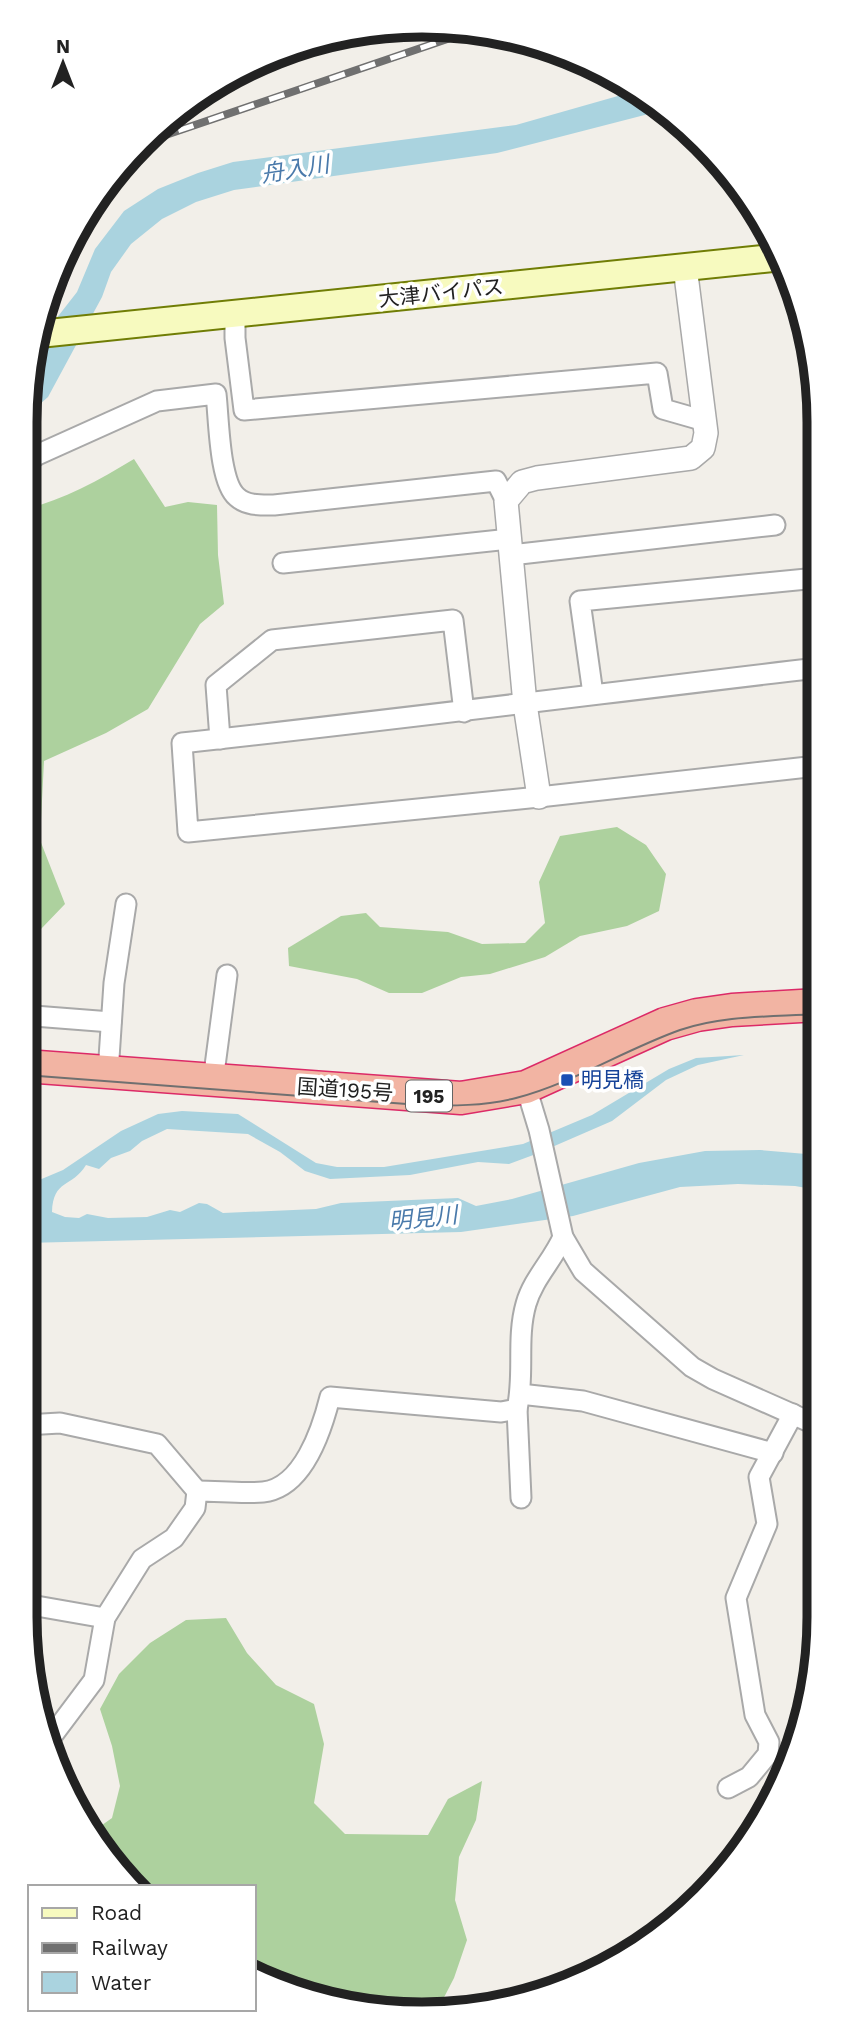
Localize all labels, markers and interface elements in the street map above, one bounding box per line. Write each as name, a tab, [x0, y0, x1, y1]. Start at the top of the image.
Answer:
north arrow	[28, 28, 98, 98]
text: N	[56, 35, 70, 58]
water label: 舟入川	[259, 150, 334, 188]
street label: 大津バイパス	[377, 274, 505, 311]
place label: 明見橋	[581, 1067, 644, 1092]
marker: 明見橋	[559, 1072, 575, 1088]
street label: 国道195号	[296, 1074, 394, 1105]
road number: 195	[406, 1080, 452, 1112]
water label: 明見川	[387, 1201, 462, 1236]
legend	[28, 1885, 256, 2011]
text: Road	[91, 1900, 142, 1925]
text: Railway	[91, 1935, 168, 1960]
text: Water	[91, 1970, 152, 1995]

